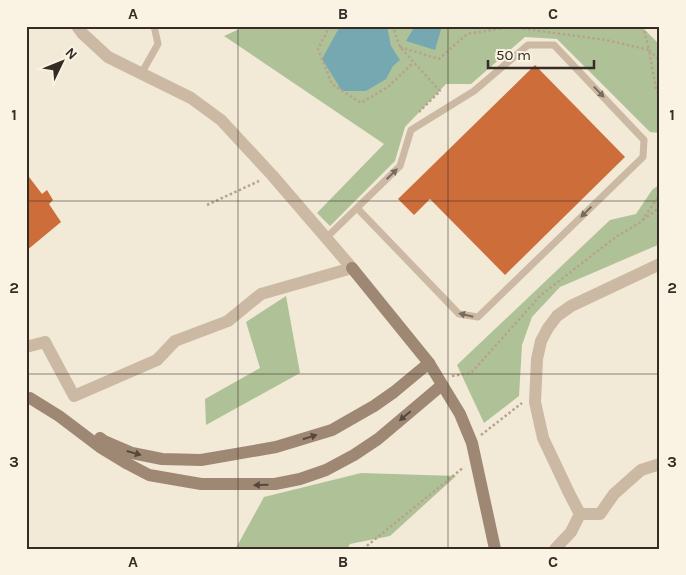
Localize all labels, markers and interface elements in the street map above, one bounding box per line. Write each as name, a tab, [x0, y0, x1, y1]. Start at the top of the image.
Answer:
text: A	[128, 4, 138, 23]
text: B	[338, 4, 348, 23]
text: C	[548, 4, 558, 23]
north arrow	[38, 38, 88, 88]
scale bar	[488, 38, 595, 70]
text: N	[61, 44, 81, 63]
text: 50 m	[496, 46, 531, 64]
one-way arrow	[593, 86, 605, 98]
text: 1	[11, 105, 17, 124]
text: 1	[669, 105, 675, 124]
one-way arrow	[386, 168, 398, 180]
one-way arrow	[580, 206, 592, 218]
text: 2	[9, 278, 19, 297]
text: 2	[667, 278, 677, 297]
one-way arrow	[459, 311, 474, 319]
one-way arrow	[399, 411, 412, 422]
one-way arrow	[303, 433, 318, 441]
one-way arrow	[126, 449, 141, 457]
text: 3	[9, 452, 19, 471]
text: 3	[667, 452, 677, 471]
one-way arrow	[253, 481, 269, 489]
text: A	[128, 552, 138, 571]
text: B	[338, 552, 348, 571]
text: C	[548, 552, 558, 571]

